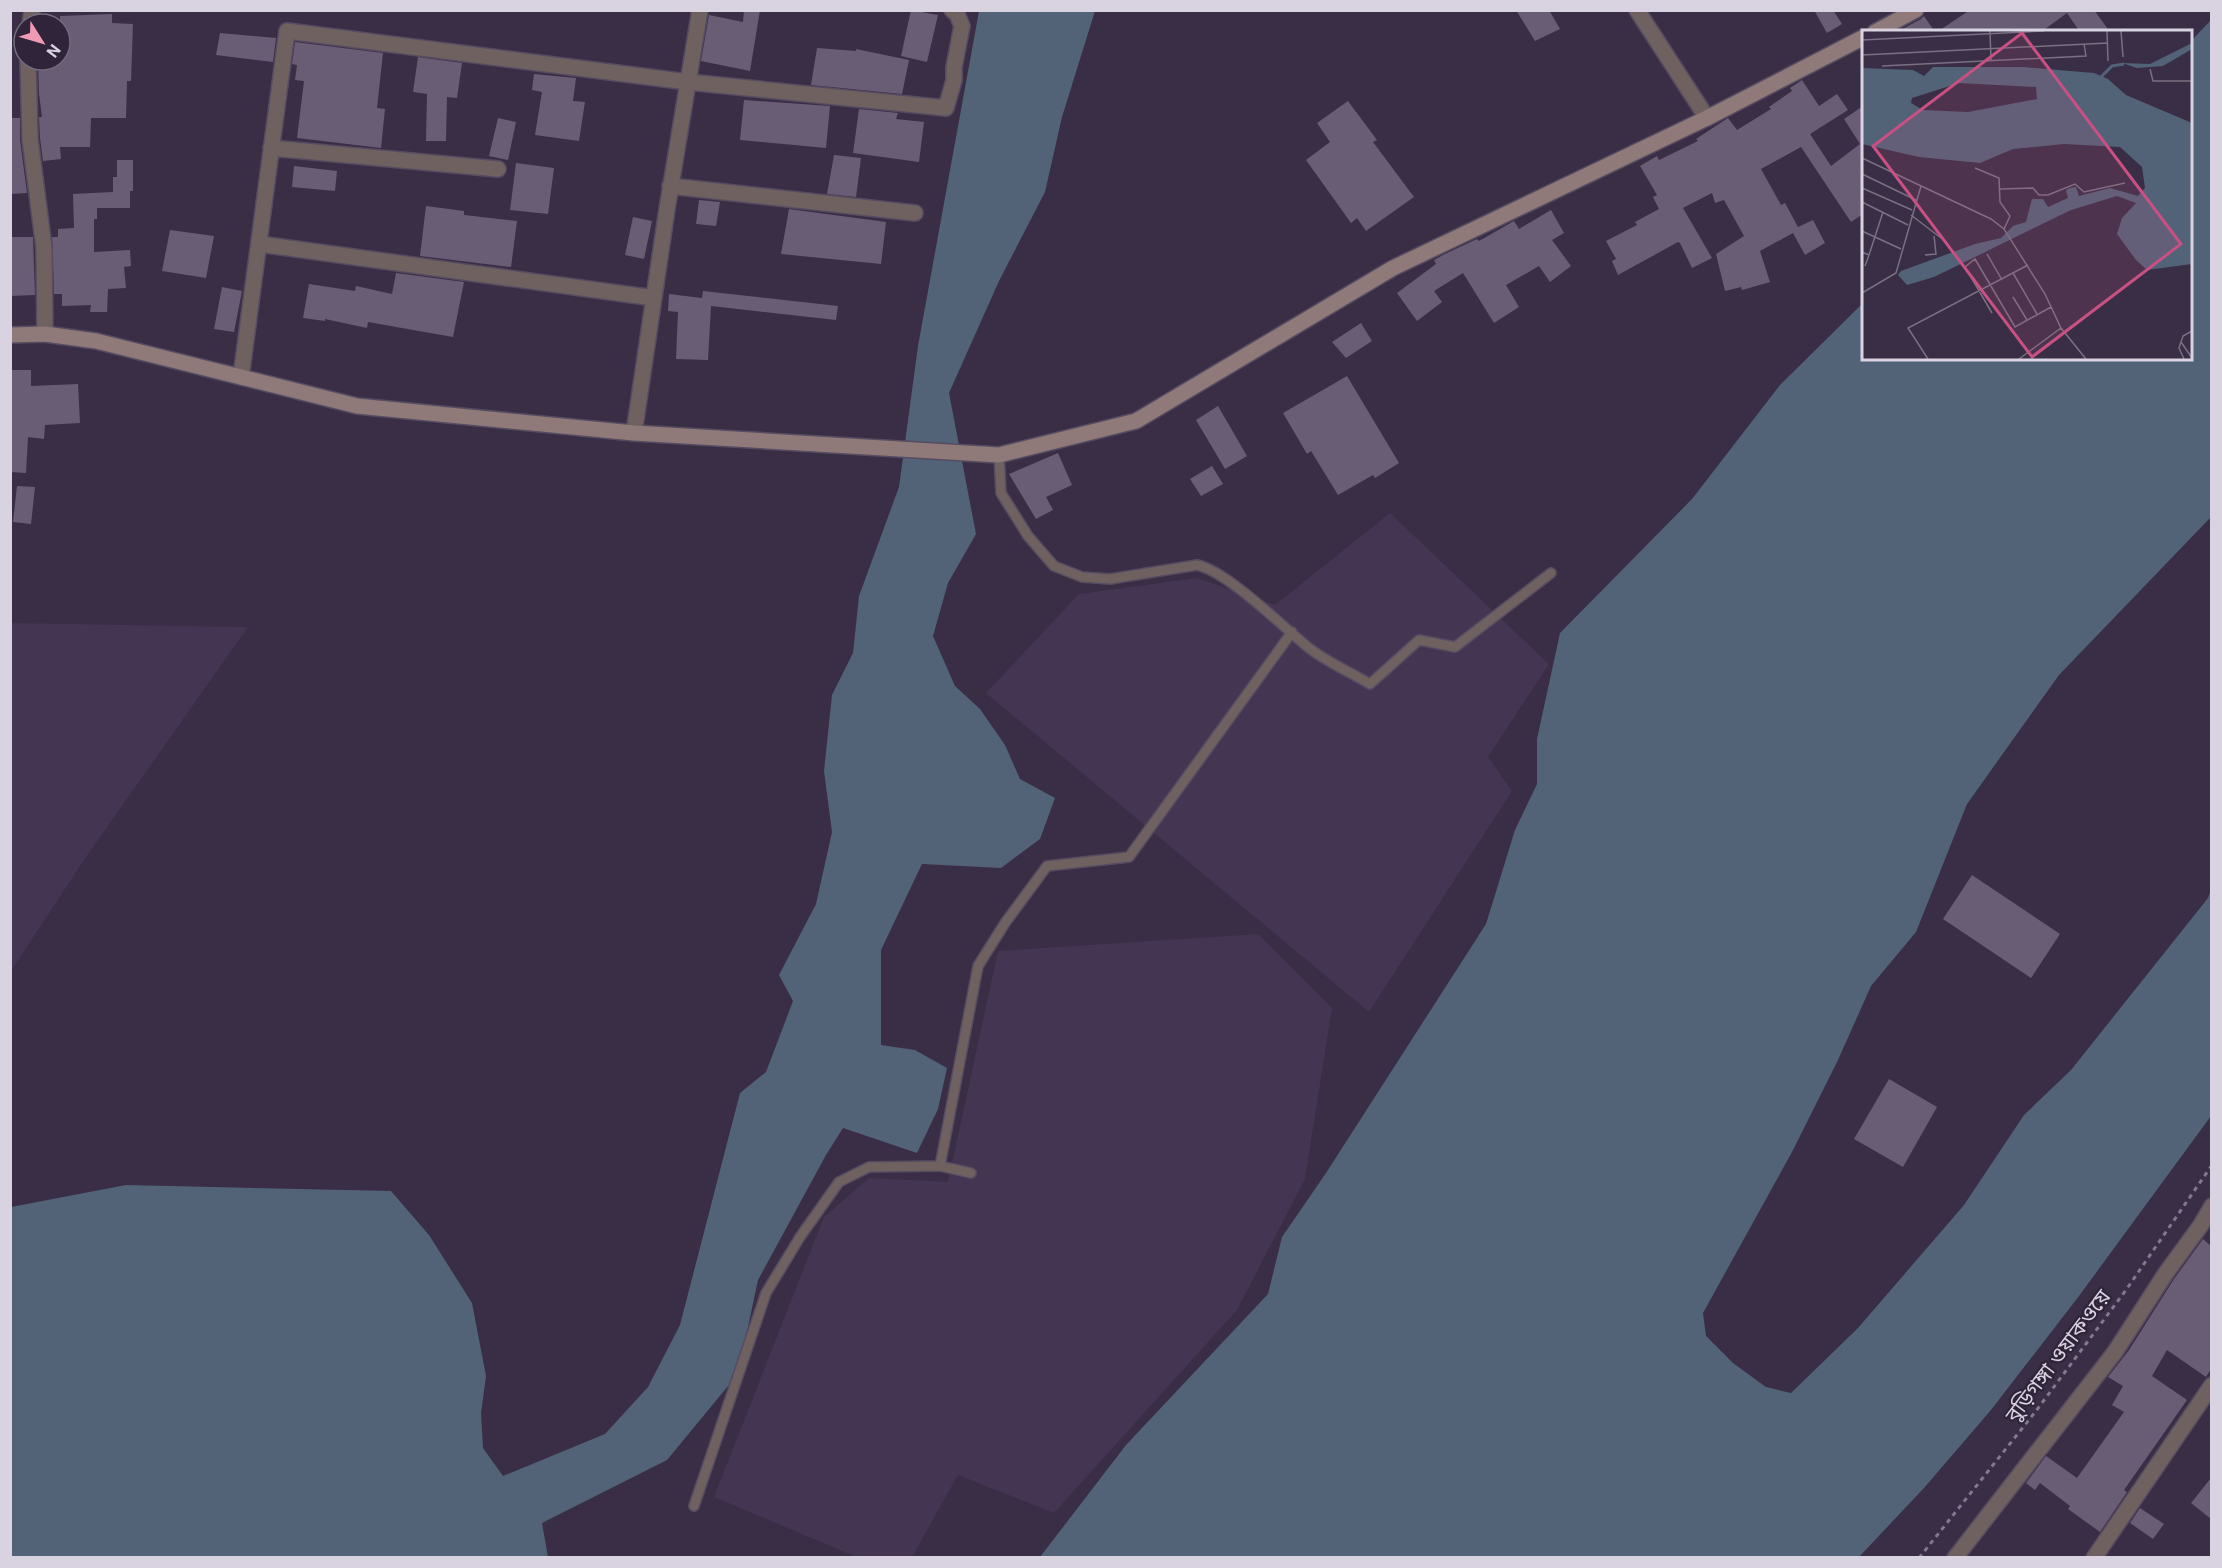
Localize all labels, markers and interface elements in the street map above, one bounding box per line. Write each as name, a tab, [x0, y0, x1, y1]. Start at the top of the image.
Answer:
north arrow	[12, 12, 72, 72]
inset map	[1862, 30, 2192, 360]
text: N	[43, 40, 65, 61]
street label: বুড়িগঙ্গা ওয়াকওয়ে	[2000, 1284, 2116, 1428]

